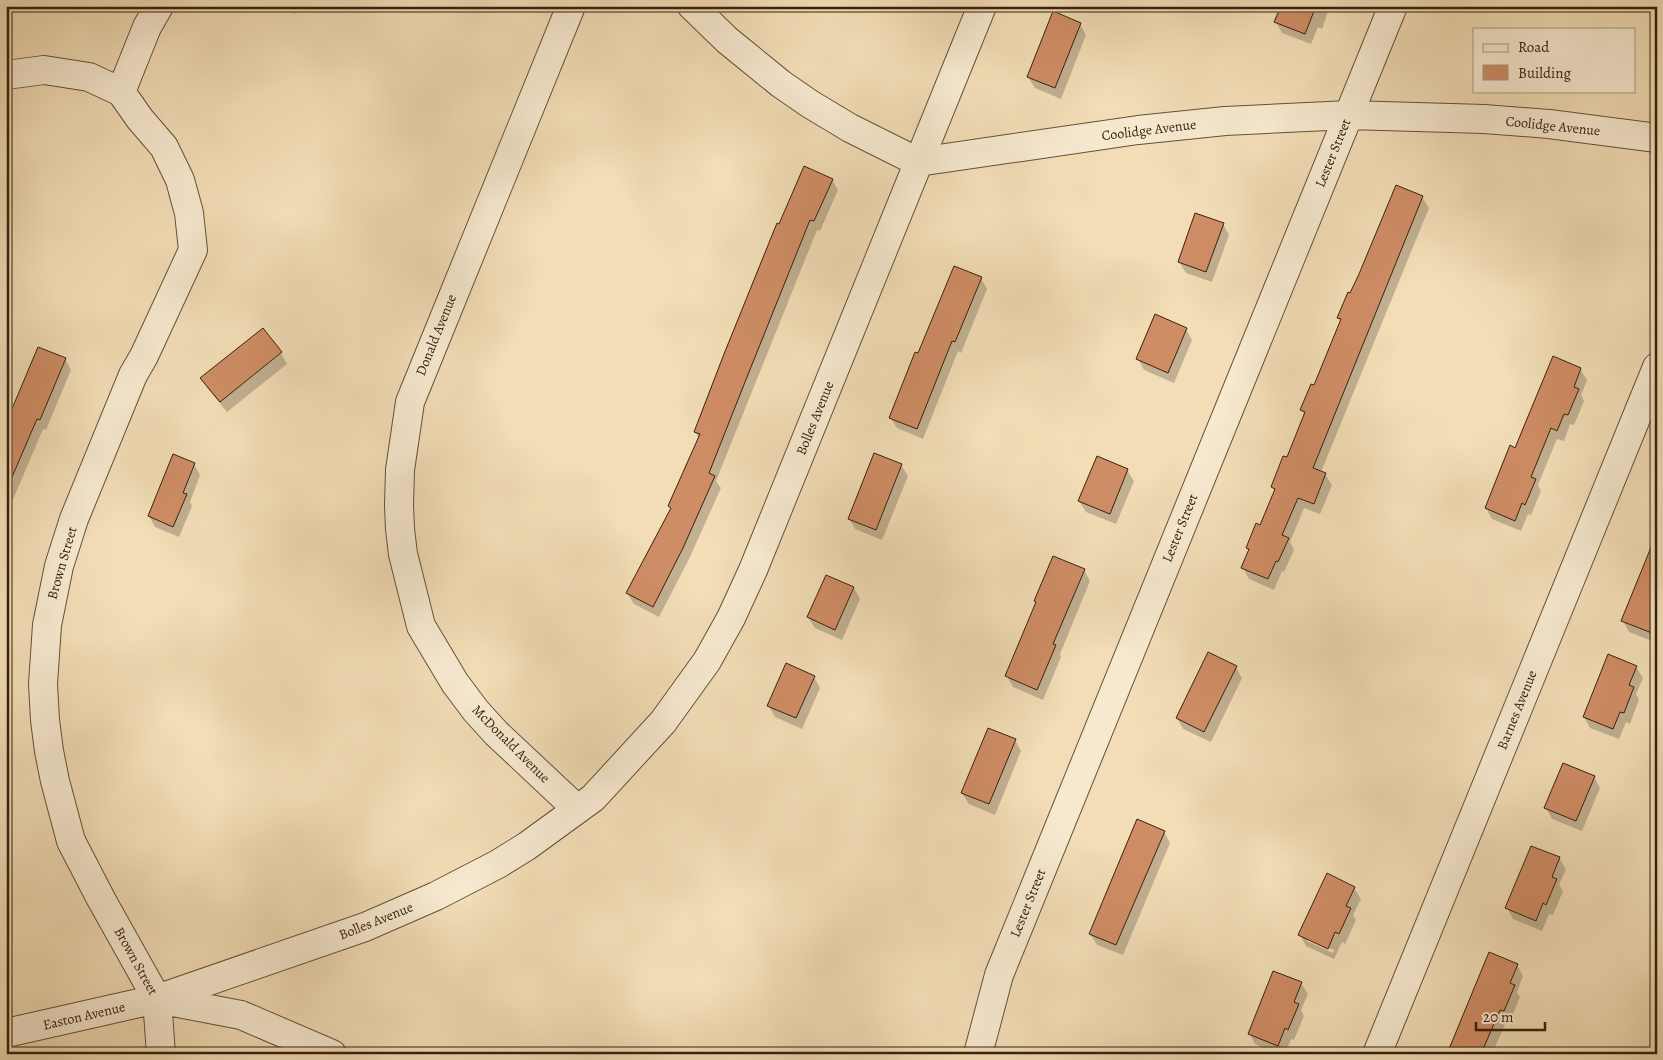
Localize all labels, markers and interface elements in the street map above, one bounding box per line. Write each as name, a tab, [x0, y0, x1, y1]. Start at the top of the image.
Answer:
legend	[1473, 28, 1636, 92]
text: Road	[1518, 37, 1550, 57]
text: Building	[1518, 63, 1571, 83]
street label: Coolidge Avenue	[1505, 112, 1601, 140]
street label: Coolidge Avenue	[1101, 115, 1197, 145]
street label: Lester Street	[1311, 116, 1356, 190]
street label: Donald Avenue	[411, 291, 461, 379]
street label: Bolles Avenue	[792, 378, 838, 458]
street label: Lester Street	[1158, 491, 1203, 565]
street label: Brown Street	[43, 524, 82, 602]
street label: Barnes Avenue	[1492, 667, 1542, 753]
street label: McDonald Avenue	[468, 701, 554, 787]
street label: Lester Street	[1006, 866, 1051, 940]
street label: Bolles Avenue	[336, 898, 416, 944]
street label: Brown Street	[110, 924, 163, 999]
street label: Easton Avenue	[41, 997, 127, 1035]
scale bar	[1476, 1000, 1544, 1032]
text: 20 m	[1483, 1007, 1514, 1027]

